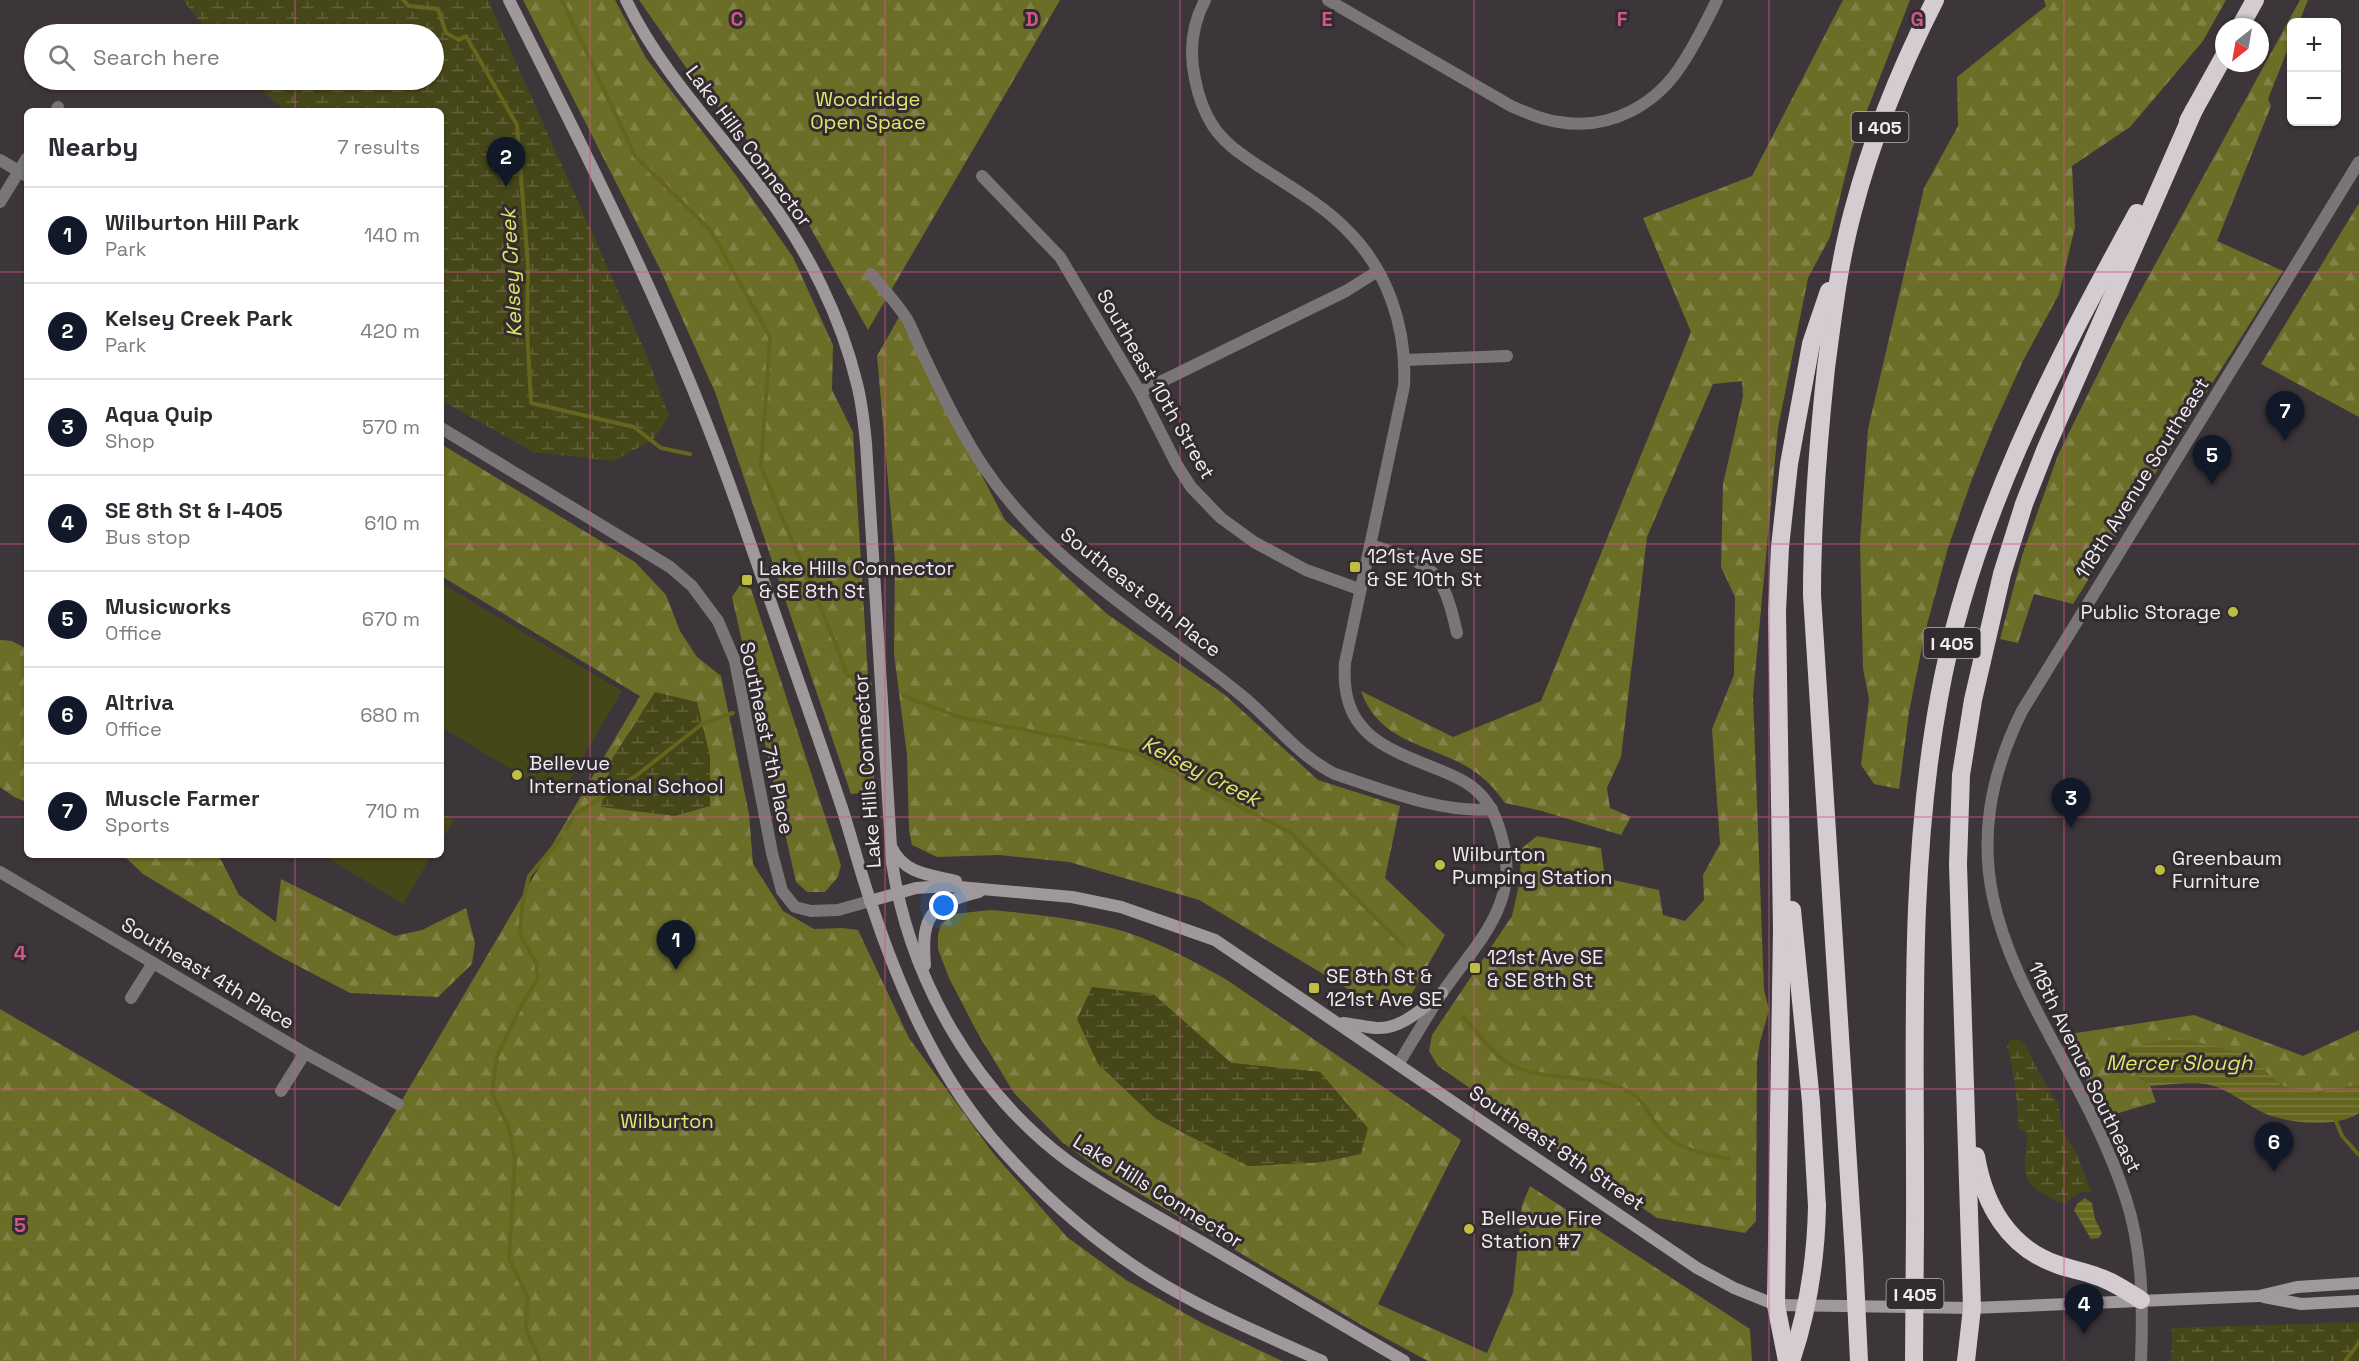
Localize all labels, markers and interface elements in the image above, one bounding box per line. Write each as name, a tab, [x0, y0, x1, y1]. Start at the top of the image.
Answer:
text: C	[731, 6, 744, 32]
text: D	[1025, 6, 1039, 32]
text: E	[1321, 6, 1333, 32]
text: F	[1617, 6, 1628, 32]
text: G	[1910, 6, 1924, 32]
north arrow	[2215, 18, 2269, 72]
map controls	[2287, 18, 2341, 126]
button: +	[2287, 18, 2341, 72]
search box	[24, 24, 444, 90]
icon: search	[45, 41, 78, 74]
text: Search here	[93, 43, 220, 71]
street label: Lake Hills Connector	[680, 60, 818, 232]
button: −	[2287, 72, 2341, 126]
park label: Woodridge Open Space	[810, 86, 926, 135]
road number: I 405	[1852, 112, 1908, 142]
text: Nearby	[48, 130, 138, 164]
text: 7 results	[337, 134, 420, 160]
pin: 2	[486, 138, 526, 187]
water label: Kelsey Creek	[494, 205, 528, 338]
text: Wilburton Hill Park	[105, 208, 299, 236]
text: 1	[63, 222, 72, 248]
text: 140 m	[364, 222, 420, 248]
text: Park	[105, 236, 147, 262]
street label: Southeast 10th Street	[1091, 284, 1221, 484]
text: Kelsey Creek Park	[105, 304, 293, 332]
text: 2	[62, 318, 73, 344]
text: 420 m	[360, 318, 420, 344]
text: Park	[105, 332, 147, 358]
street label: 118th Avenue Southeast	[2069, 373, 2215, 583]
pin: 7	[2266, 392, 2304, 441]
text: Aqua Quip	[105, 400, 213, 428]
text: 3	[61, 414, 74, 440]
text: 570 m	[362, 414, 420, 440]
text: Shop	[105, 428, 155, 454]
pin: 5	[2192, 436, 2232, 485]
text: SE 8th St & I-405	[105, 496, 283, 524]
text: 4	[61, 510, 74, 536]
text: 610 m	[364, 510, 420, 536]
street label: Southeast 9th Place	[1055, 521, 1227, 663]
text: Bus stop	[105, 524, 191, 550]
place label: 121st Ave SE & SE 10th St	[1367, 543, 1483, 592]
place label: Lake Hills Connector & SE 8th St	[759, 555, 954, 604]
marker: 121st Ave SE & SE 10th St	[1348, 560, 1362, 574]
marker: Lake Hills Connector & SE 8th St	[740, 573, 754, 587]
text: Musicworks	[105, 592, 231, 620]
place label: Public Storage	[2080, 599, 2221, 625]
marker: Public Storage	[2226, 605, 2240, 619]
text: 5	[62, 606, 74, 632]
text: 670 m	[362, 606, 420, 632]
text: Office	[105, 620, 162, 646]
road number: I 405	[1924, 628, 1980, 658]
street label: Southeast 7th Place	[734, 639, 800, 837]
street label: Lake Hills Connector	[847, 673, 887, 869]
text: Altriva	[105, 688, 174, 716]
text: 6	[61, 702, 74, 728]
text: 680 m	[360, 702, 420, 728]
text: Office	[105, 716, 162, 742]
water label: Kelsey Creek	[1137, 730, 1267, 814]
place label: Bellevue International School	[529, 750, 724, 799]
marker: Bellevue International School	[510, 768, 524, 782]
pin: 3	[2052, 778, 2090, 828]
text: Muscle Farmer	[105, 784, 260, 812]
text: 7	[62, 798, 73, 824]
text: 710 m	[365, 798, 420, 824]
text: Sports	[105, 812, 170, 838]
place label: Wilburton Pumping Station	[1452, 841, 1612, 890]
place label: Greenbaum Furniture	[2172, 845, 2282, 894]
marker: Wilburton Pumping Station	[1433, 858, 1447, 872]
marker: Greenbaum Furniture	[2153, 863, 2167, 877]
your location	[929, 891, 958, 920]
street label: Southeast 4th Place	[117, 911, 299, 1035]
pin: 1	[656, 920, 696, 970]
text: 4	[14, 940, 27, 966]
place label: 121st Ave SE & SE 8th St	[1487, 944, 1603, 993]
street label: 118th Avenue Southeast	[2022, 957, 2148, 1177]
marker: 121st Ave SE & SE 8th St	[1468, 961, 1482, 975]
place label: SE 8th St & 121st Ave SE	[1326, 963, 1442, 1012]
marker: SE 8th St & 121st Ave SE	[1307, 981, 1321, 995]
water label: Mercer Slough	[2106, 1049, 2253, 1076]
street label: Southeast 8th Street	[1464, 1080, 1650, 1216]
park label: Wilburton	[620, 1108, 714, 1134]
pin: 6	[2254, 1122, 2294, 1172]
street label: Lake Hills Connector	[1068, 1128, 1248, 1254]
place label: Bellevue Fire Station #7	[1481, 1205, 1602, 1254]
text: 5	[14, 1212, 26, 1238]
marker: Bellevue Fire Station #7	[1462, 1222, 1476, 1236]
road number: I 405	[1886, 1279, 1944, 1309]
pin: 4	[2064, 1284, 2104, 1334]

